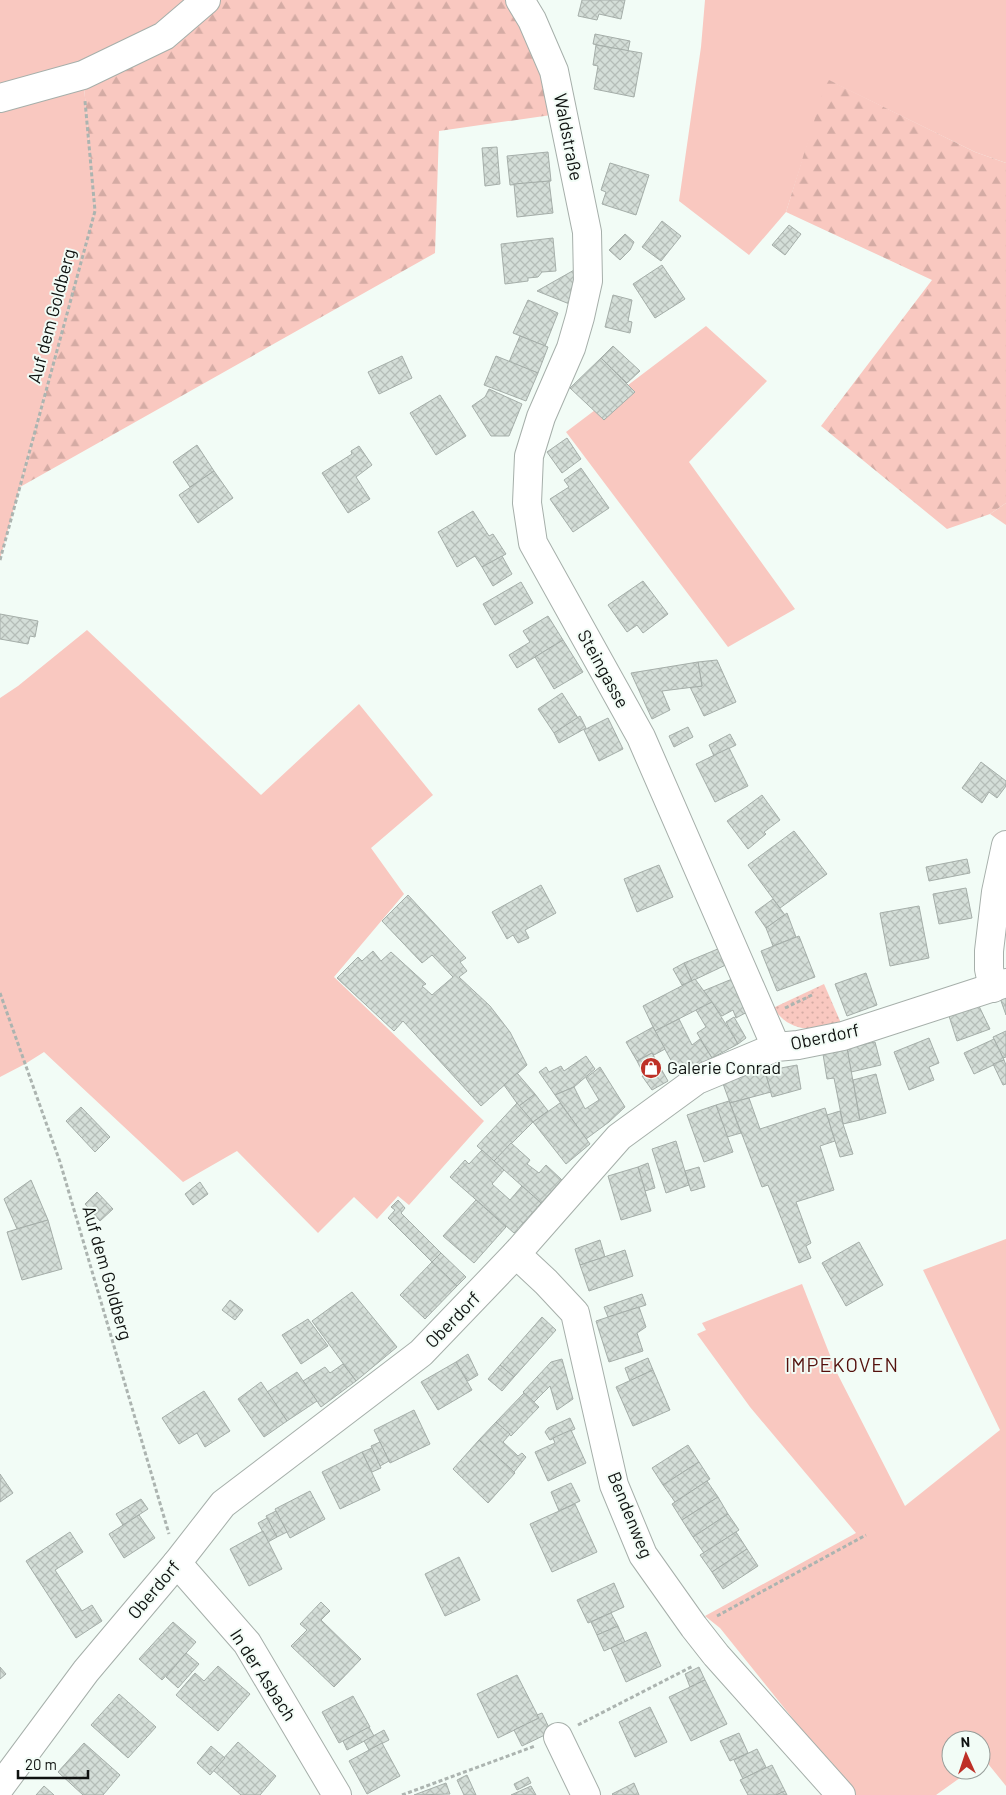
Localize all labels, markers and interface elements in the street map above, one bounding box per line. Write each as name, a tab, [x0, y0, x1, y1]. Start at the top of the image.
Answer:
street label: Waldstraße	[550, 91, 588, 182]
street label: Auf dem Goldberg	[22, 246, 80, 386]
street label: Steingasse	[573, 626, 634, 712]
street label: Oberdorf	[788, 1018, 861, 1054]
shop icon: Galerie Conrad	[639, 1056, 663, 1080]
place label: Galerie Conrad	[667, 1056, 781, 1078]
street label: Auf dem Goldberg	[78, 1203, 138, 1342]
street label: Oberdorf	[420, 1287, 484, 1352]
district label: IMPEKOVEN	[785, 1352, 899, 1376]
street label: Bendenweg	[604, 1468, 658, 1561]
street label: Oberdorf	[122, 1556, 184, 1623]
street label: In der Asbach	[226, 1624, 302, 1725]
north arrow	[941, 1730, 991, 1780]
text: N	[960, 1733, 970, 1750]
scale bar	[18, 1748, 88, 1780]
text: 20 m	[25, 1755, 57, 1773]

